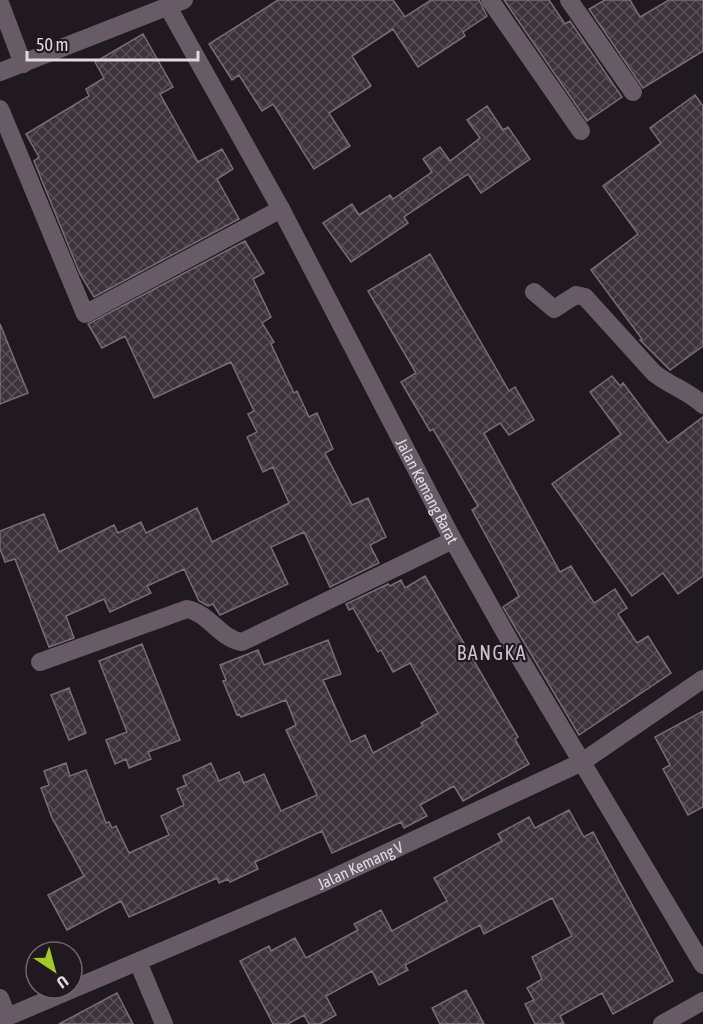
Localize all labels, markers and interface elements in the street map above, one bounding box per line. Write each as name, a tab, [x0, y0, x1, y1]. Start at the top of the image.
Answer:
scale bar	[27, 24, 198, 62]
text: 50 m	[36, 34, 68, 55]
street label: Jalan Kemang Barat	[393, 435, 462, 547]
district label: BANGKA	[457, 641, 527, 664]
street label: Jalan Kemang V	[314, 838, 406, 893]
north arrow	[24, 940, 84, 1000]
text: U	[54, 972, 72, 992]

